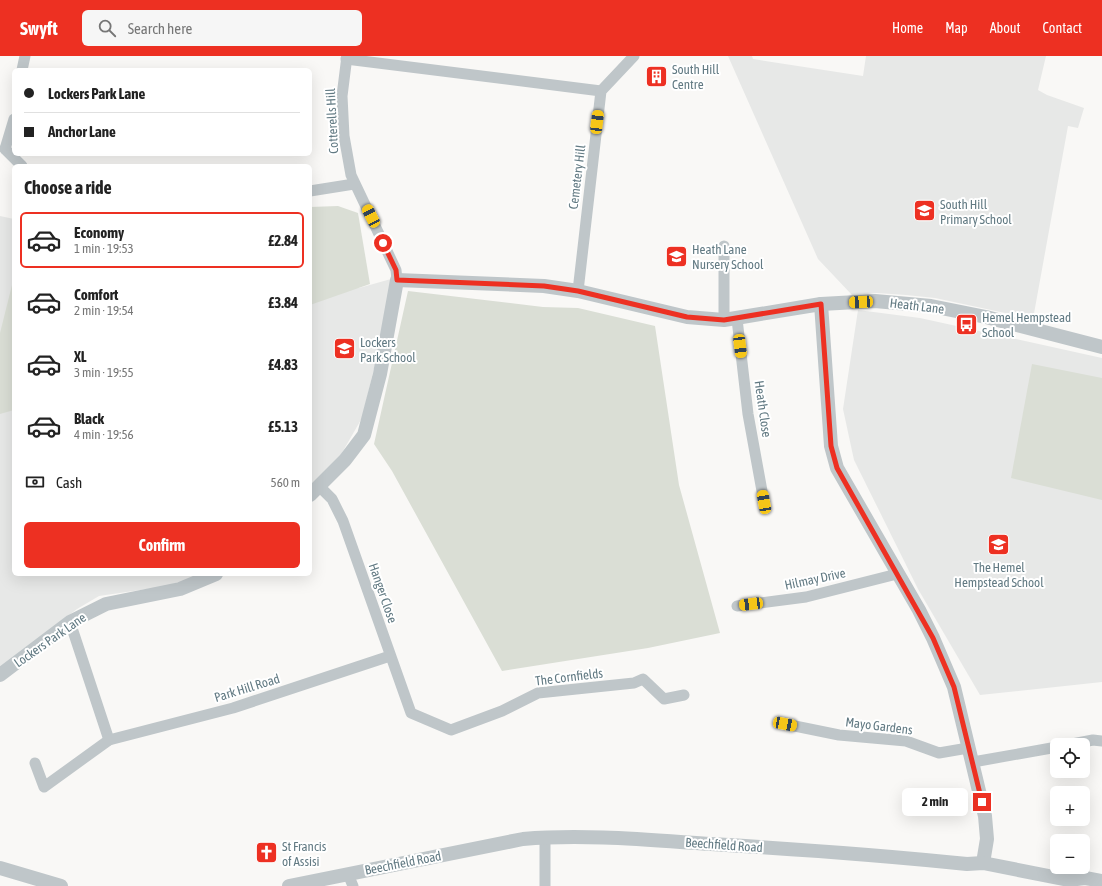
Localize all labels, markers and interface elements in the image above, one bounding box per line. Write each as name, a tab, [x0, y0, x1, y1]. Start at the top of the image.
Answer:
search box	[82, 10, 362, 46]
text: Swyft	[20, 17, 58, 39]
icon: search	[96, 17, 118, 39]
text: Search here	[128, 20, 192, 37]
text: Home	[892, 20, 923, 36]
text: Map	[945, 20, 968, 36]
text: About	[990, 20, 1021, 36]
text: Contact	[1043, 20, 1082, 36]
place label: South Hill Centre	[672, 62, 720, 92]
building icon: South Hill Centre	[644, 63, 670, 89]
text: Lockers Park Lane	[48, 85, 145, 102]
street label: Cotterells Hill	[323, 87, 341, 154]
car	[590, 109, 604, 135]
text: Anchor Lane	[48, 123, 116, 140]
street label: Cemetery Hill	[566, 143, 588, 210]
text: Choose a ride	[24, 177, 112, 198]
place label: South Hill Primary School	[940, 197, 1012, 227]
school or university icon: South Hill Primary School	[912, 198, 938, 224]
car	[360, 203, 382, 229]
icon: car	[26, 222, 62, 258]
text: Economy	[74, 224, 124, 241]
text: £2.84	[268, 232, 298, 249]
route start	[374, 234, 392, 252]
text: 1 min · 19:53	[74, 241, 134, 256]
place label: Heath Lane Nursery School	[692, 242, 764, 272]
school or university icon: Heath Lane Nursery School	[663, 243, 689, 269]
icon: car	[26, 284, 62, 320]
text: Comfort	[74, 286, 118, 303]
text: £3.84	[268, 294, 298, 311]
car	[849, 295, 873, 309]
street label: Heath Lane	[889, 295, 945, 317]
text: 2 min · 19:54	[74, 303, 134, 318]
place label: Hemel Hempstead School	[982, 310, 1071, 340]
bus stop icon: Hemel Hempstead School	[953, 311, 979, 337]
car	[733, 333, 747, 359]
place label: Lockers Park School	[360, 335, 416, 365]
school or university icon: Lockers Park School	[332, 336, 358, 362]
icon: car	[26, 346, 62, 382]
text: XL	[74, 348, 87, 365]
text: £4.83	[268, 356, 298, 373]
text: 3 min · 19:55	[74, 365, 134, 380]
street label: Heath Close	[752, 380, 774, 438]
icon: car	[26, 408, 62, 444]
text: Black	[74, 410, 104, 427]
text: £5.13	[268, 418, 298, 435]
text: 4 min · 19:56	[74, 427, 134, 442]
icon: cash	[24, 471, 46, 493]
text: Cash	[56, 474, 82, 491]
text: 560 m	[271, 475, 300, 490]
car	[756, 489, 772, 515]
button: Confirm	[24, 522, 300, 568]
school or university icon: The Hemel Hempstead School	[986, 532, 1012, 558]
place label: The Hemel Hempstead School	[954, 560, 1044, 590]
street label: Hanger Close	[366, 561, 400, 625]
street label: Hilmay Drive	[783, 565, 847, 593]
car	[738, 597, 764, 611]
street label: Lockers Park Lane	[11, 610, 89, 670]
street label: The Cornfields	[534, 665, 604, 689]
street label: Park Hill Road	[213, 671, 281, 705]
street label: Mayo Gardens	[845, 714, 914, 738]
car	[772, 716, 798, 732]
map controls	[1050, 738, 1090, 874]
button: locate	[1050, 738, 1090, 778]
button: +	[1050, 786, 1090, 826]
callout: 2 min	[902, 788, 968, 816]
route end	[973, 793, 991, 811]
text: 2 min	[922, 794, 948, 809]
button: −	[1050, 834, 1090, 874]
street label: Beechfield Road	[685, 835, 763, 855]
place label: St Francis of Assisi	[282, 839, 327, 869]
church icon: St Francis of Assisi	[254, 840, 280, 866]
street label: Beechfield Road	[364, 848, 442, 878]

